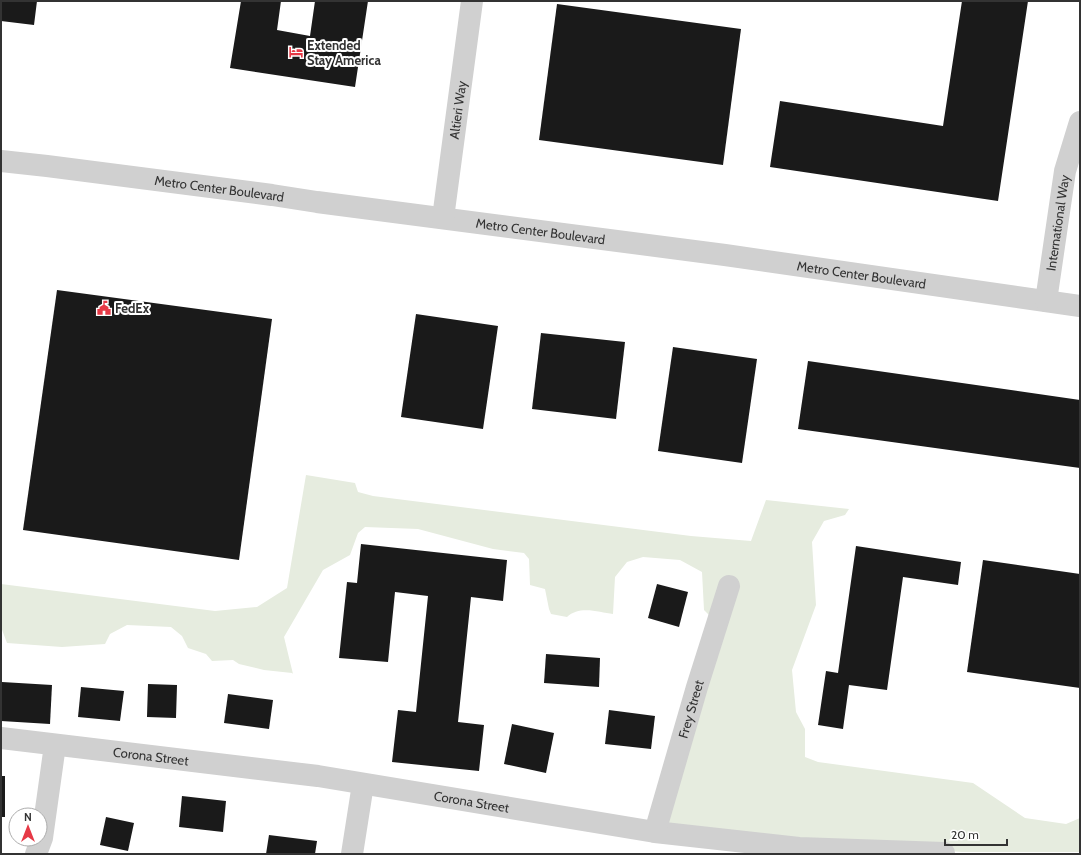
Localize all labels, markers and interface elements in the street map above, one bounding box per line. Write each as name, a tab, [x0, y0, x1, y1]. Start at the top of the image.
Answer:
place label: Extended Stay America	[307, 37, 381, 68]
hotel icon: Extended Stay America	[288, 44, 304, 60]
street label: Altieri Way	[446, 79, 469, 140]
street label: Metro Center Boulevard	[154, 172, 285, 205]
street label: International Way	[1042, 173, 1072, 272]
street label: Metro Center Boulevard	[475, 215, 606, 247]
street label: Metro Center Boulevard	[796, 257, 927, 292]
public building icon: FedEx	[96, 300, 112, 316]
place label: FedEx	[115, 300, 150, 316]
street label: Frey Street	[675, 677, 707, 740]
street label: Corona Street	[112, 744, 190, 769]
street label: Corona Street	[433, 787, 511, 816]
north arrow	[8, 807, 48, 847]
text: N	[24, 810, 32, 824]
scale bar	[945, 821, 1007, 847]
text: 20 m	[951, 827, 979, 842]

